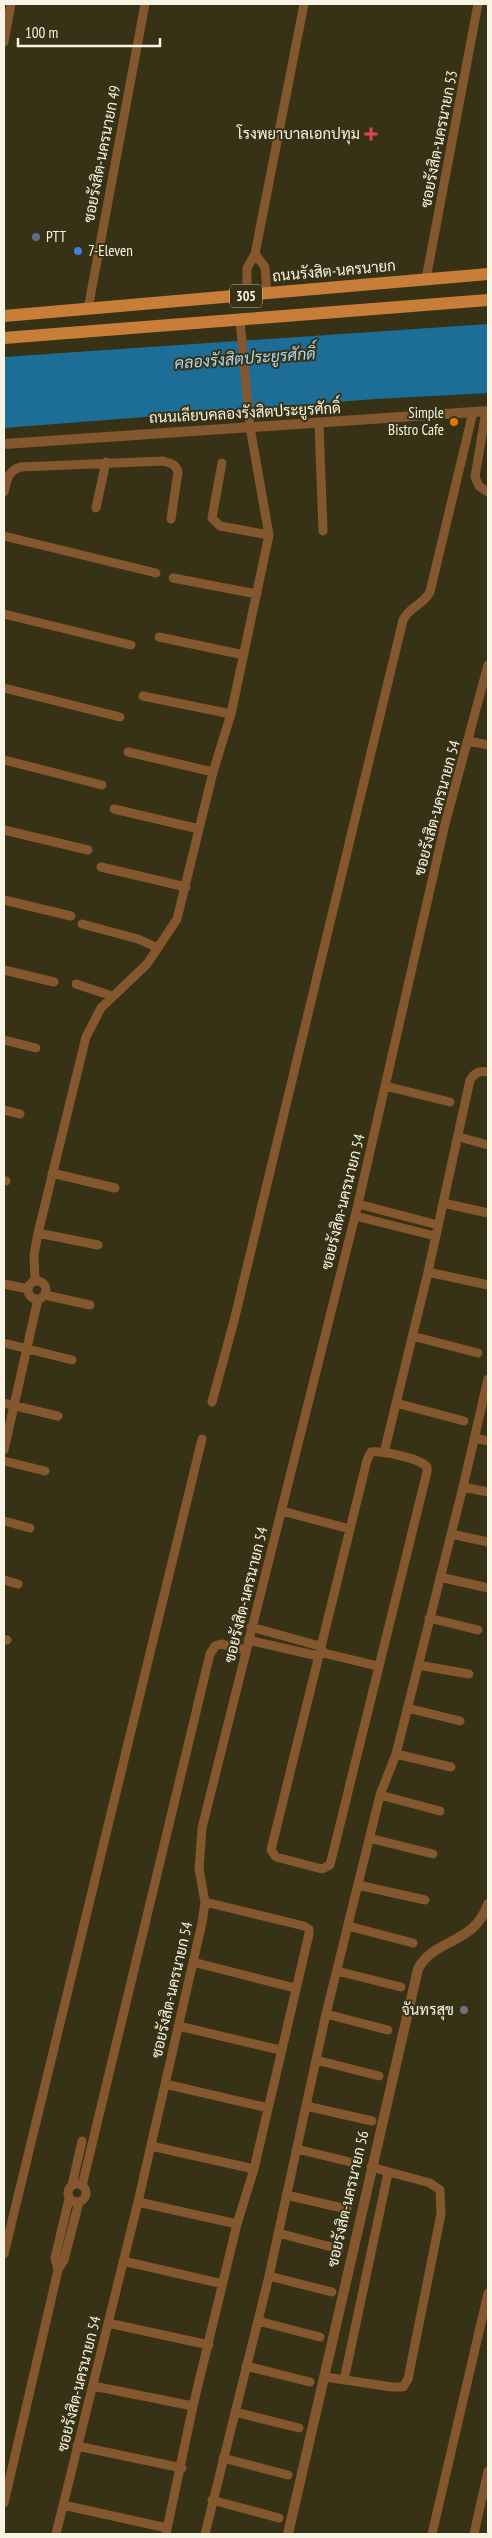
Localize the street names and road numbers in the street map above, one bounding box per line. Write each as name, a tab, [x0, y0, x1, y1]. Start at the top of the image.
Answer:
street label: ซอยรังสิต-นครนายก 53	[416, 69, 461, 209]
street label: ซอยรังสิต-นครนายก 49	[79, 84, 124, 224]
street label: ถนนรังสิต-นครนายก	[271, 256, 397, 285]
road number: 305	[230, 284, 262, 308]
street label: ถนนเลียบคลองรังสิตประยูรศักดิ์	[148, 393, 341, 428]
street label: ซอยรังสิต-นครนายก 54	[409, 738, 464, 878]
street label: ซอยรังสิต-นครนายก 54	[316, 1132, 369, 1272]
street label: ซอยรังสิต-นครนายก 54	[219, 1525, 272, 1665]
street label: ซอยรังสิต-นครนายก 54	[147, 1920, 197, 2060]
street label: ซอยรังสิต-นครนายก 56	[323, 2129, 373, 2269]
street label: ซอยรังสิต-นครนายก 54	[52, 2314, 105, 2454]

